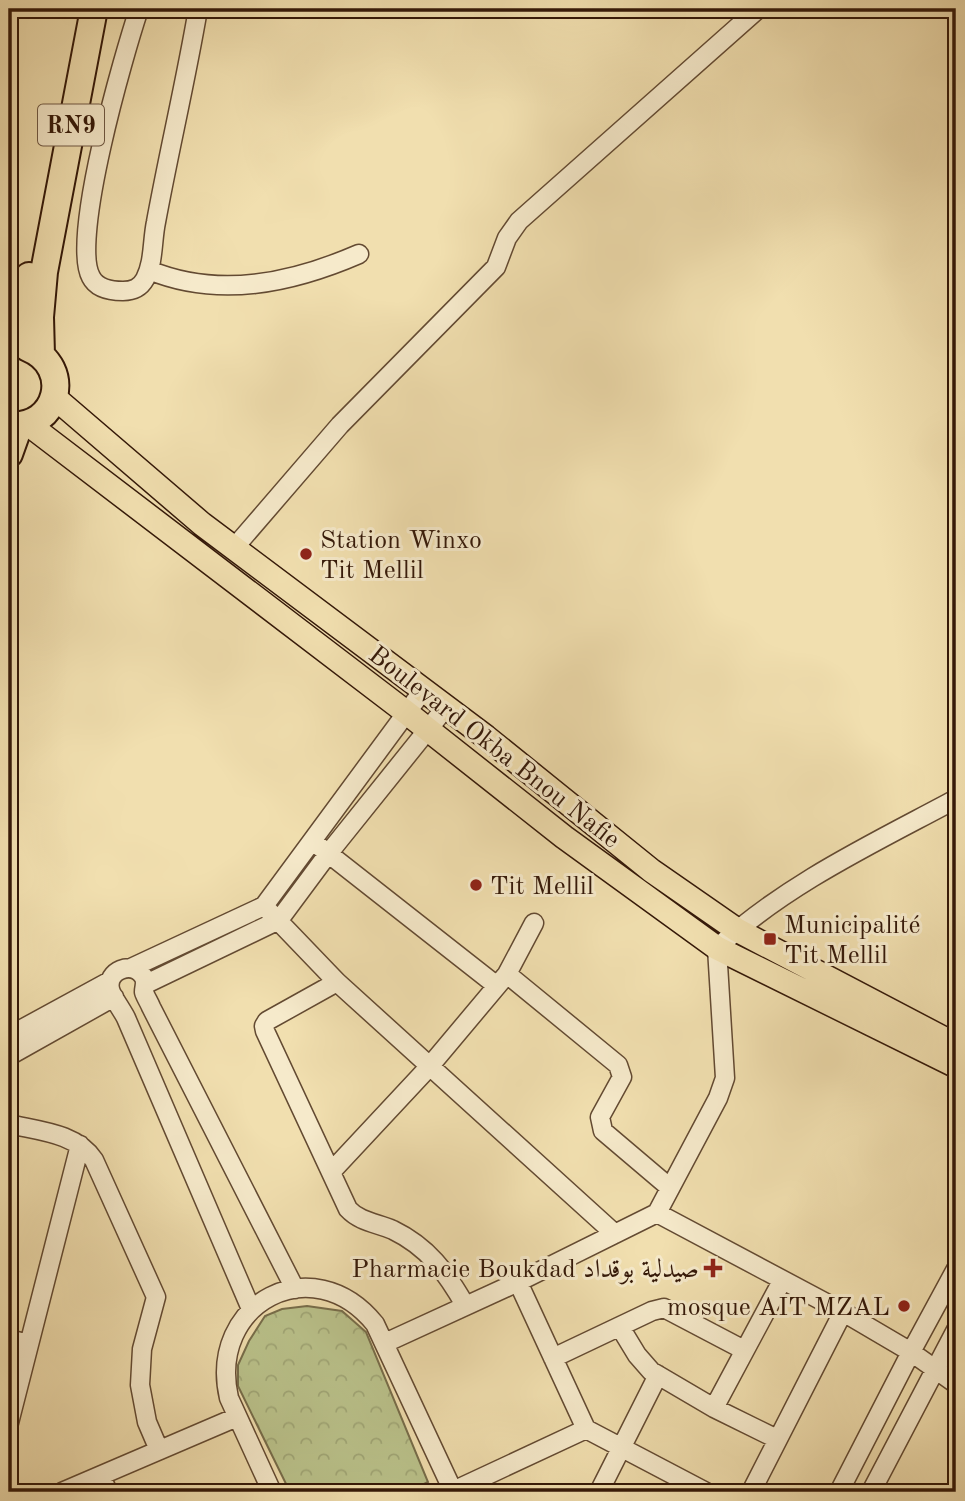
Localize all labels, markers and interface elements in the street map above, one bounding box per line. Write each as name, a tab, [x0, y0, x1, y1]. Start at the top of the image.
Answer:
road number: RN9	[38, 104, 104, 146]
place label: Station Winxo Tit Mellil	[320, 528, 482, 584]
marker: Station Winxo Tit Mellil	[298, 546, 314, 562]
street label: Boulevard Okba Bnou Nafie	[363, 642, 624, 853]
place label: Tit Mellil	[490, 874, 594, 900]
marker: Tit Mellil	[468, 877, 484, 893]
place label: Municipalité Tit Mellil	[784, 913, 921, 969]
marker: Municipalité Tit Mellil	[762, 931, 778, 947]
place label: Pharmacie Boukdad صيدلية بوقداد	[351, 1257, 699, 1285]
marker: Pharmacie Boukdad صيدلية بوقداد	[705, 1260, 721, 1276]
place label: mosque AIT MZAL	[667, 1295, 890, 1321]
marker: mosque AIT MZAL	[896, 1298, 912, 1314]

